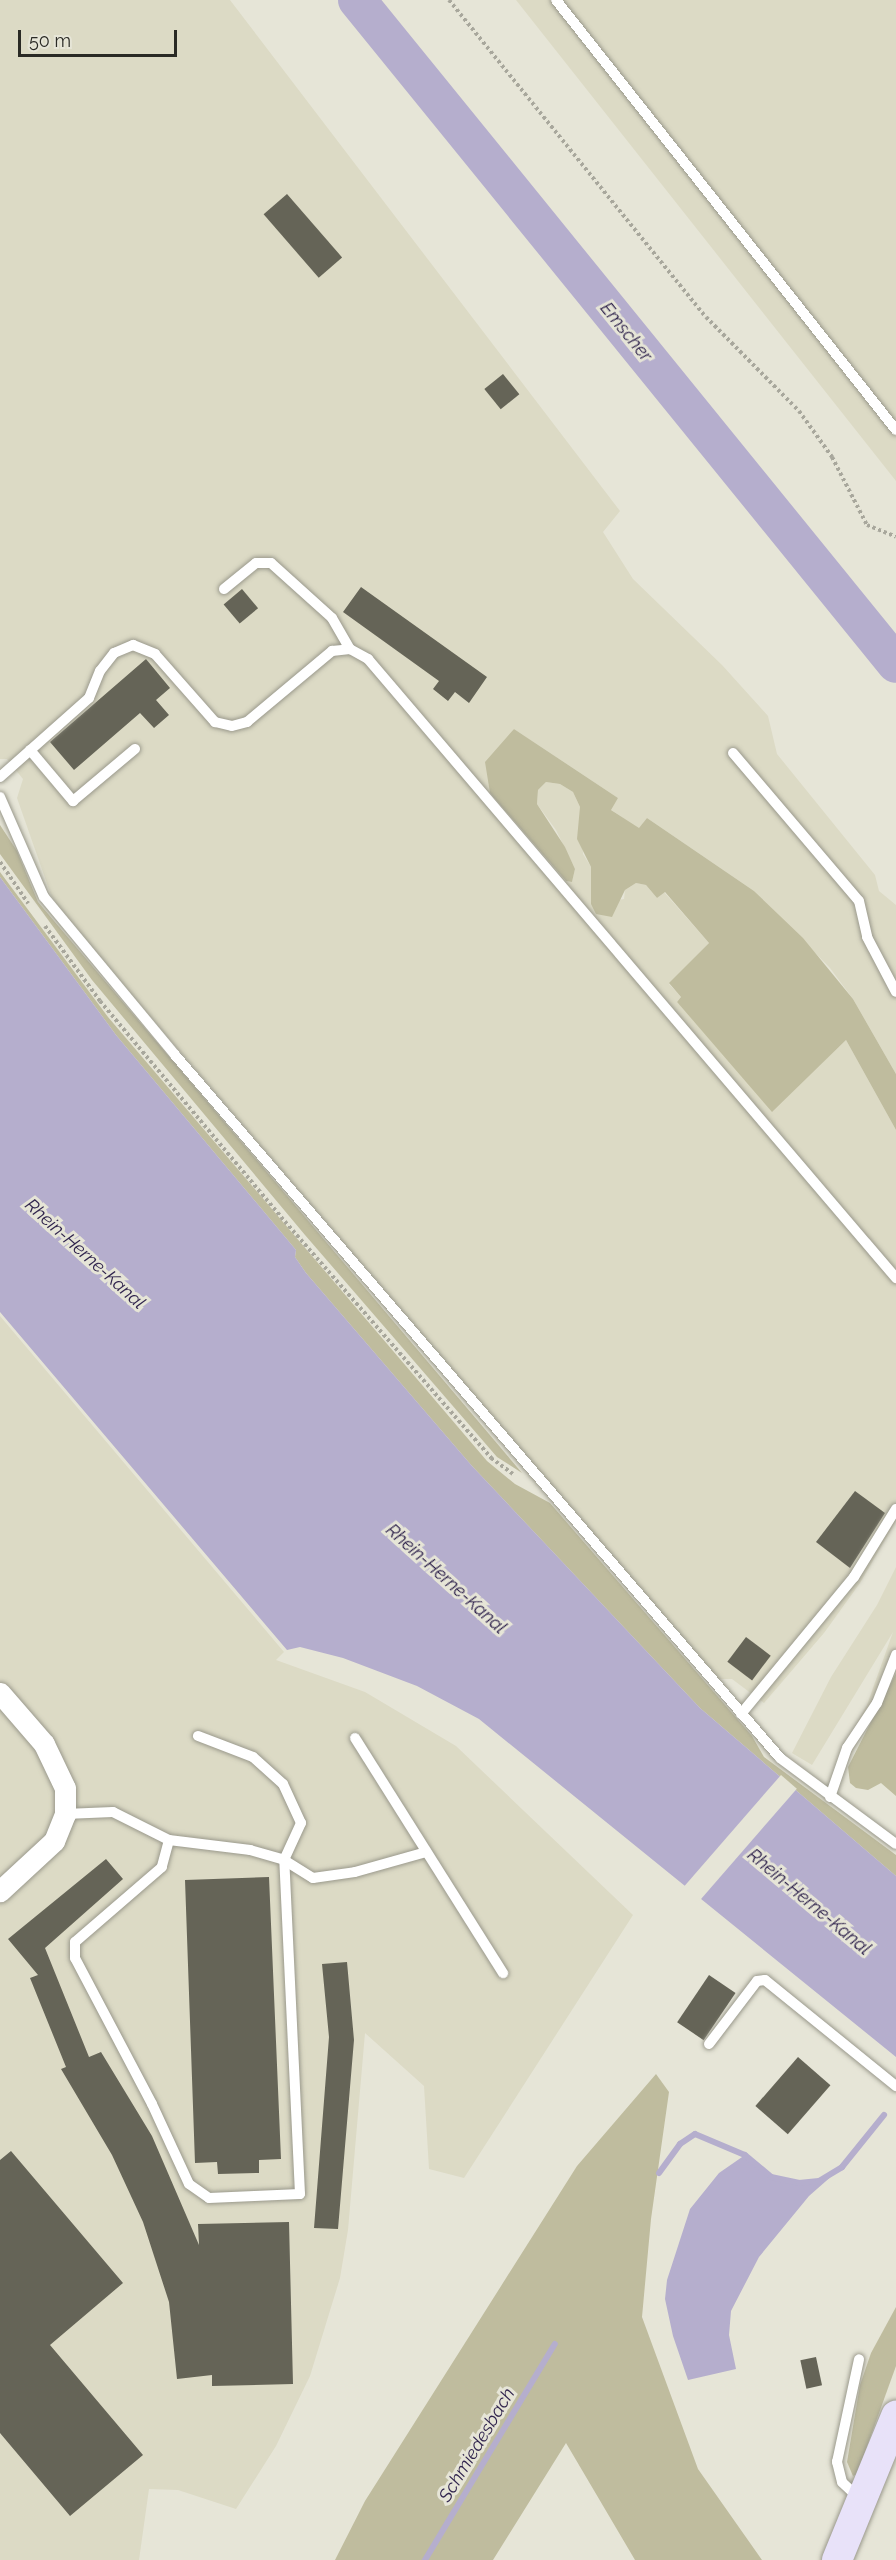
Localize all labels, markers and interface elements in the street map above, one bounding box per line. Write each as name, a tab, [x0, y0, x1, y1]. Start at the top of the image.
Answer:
scale bar	[21, 18, 180, 56]
text: 50 m	[29, 30, 71, 51]
water label: Emscher	[596, 298, 656, 366]
water label: Rhein-Herne-Kanal	[20, 1194, 150, 1314]
water label: Rhein-Herne-Kanal	[381, 1519, 511, 1639]
water label: Rhein-Herne-Kanal	[743, 1844, 875, 1960]
water label: Schmiedesbach	[434, 2384, 520, 2506]

